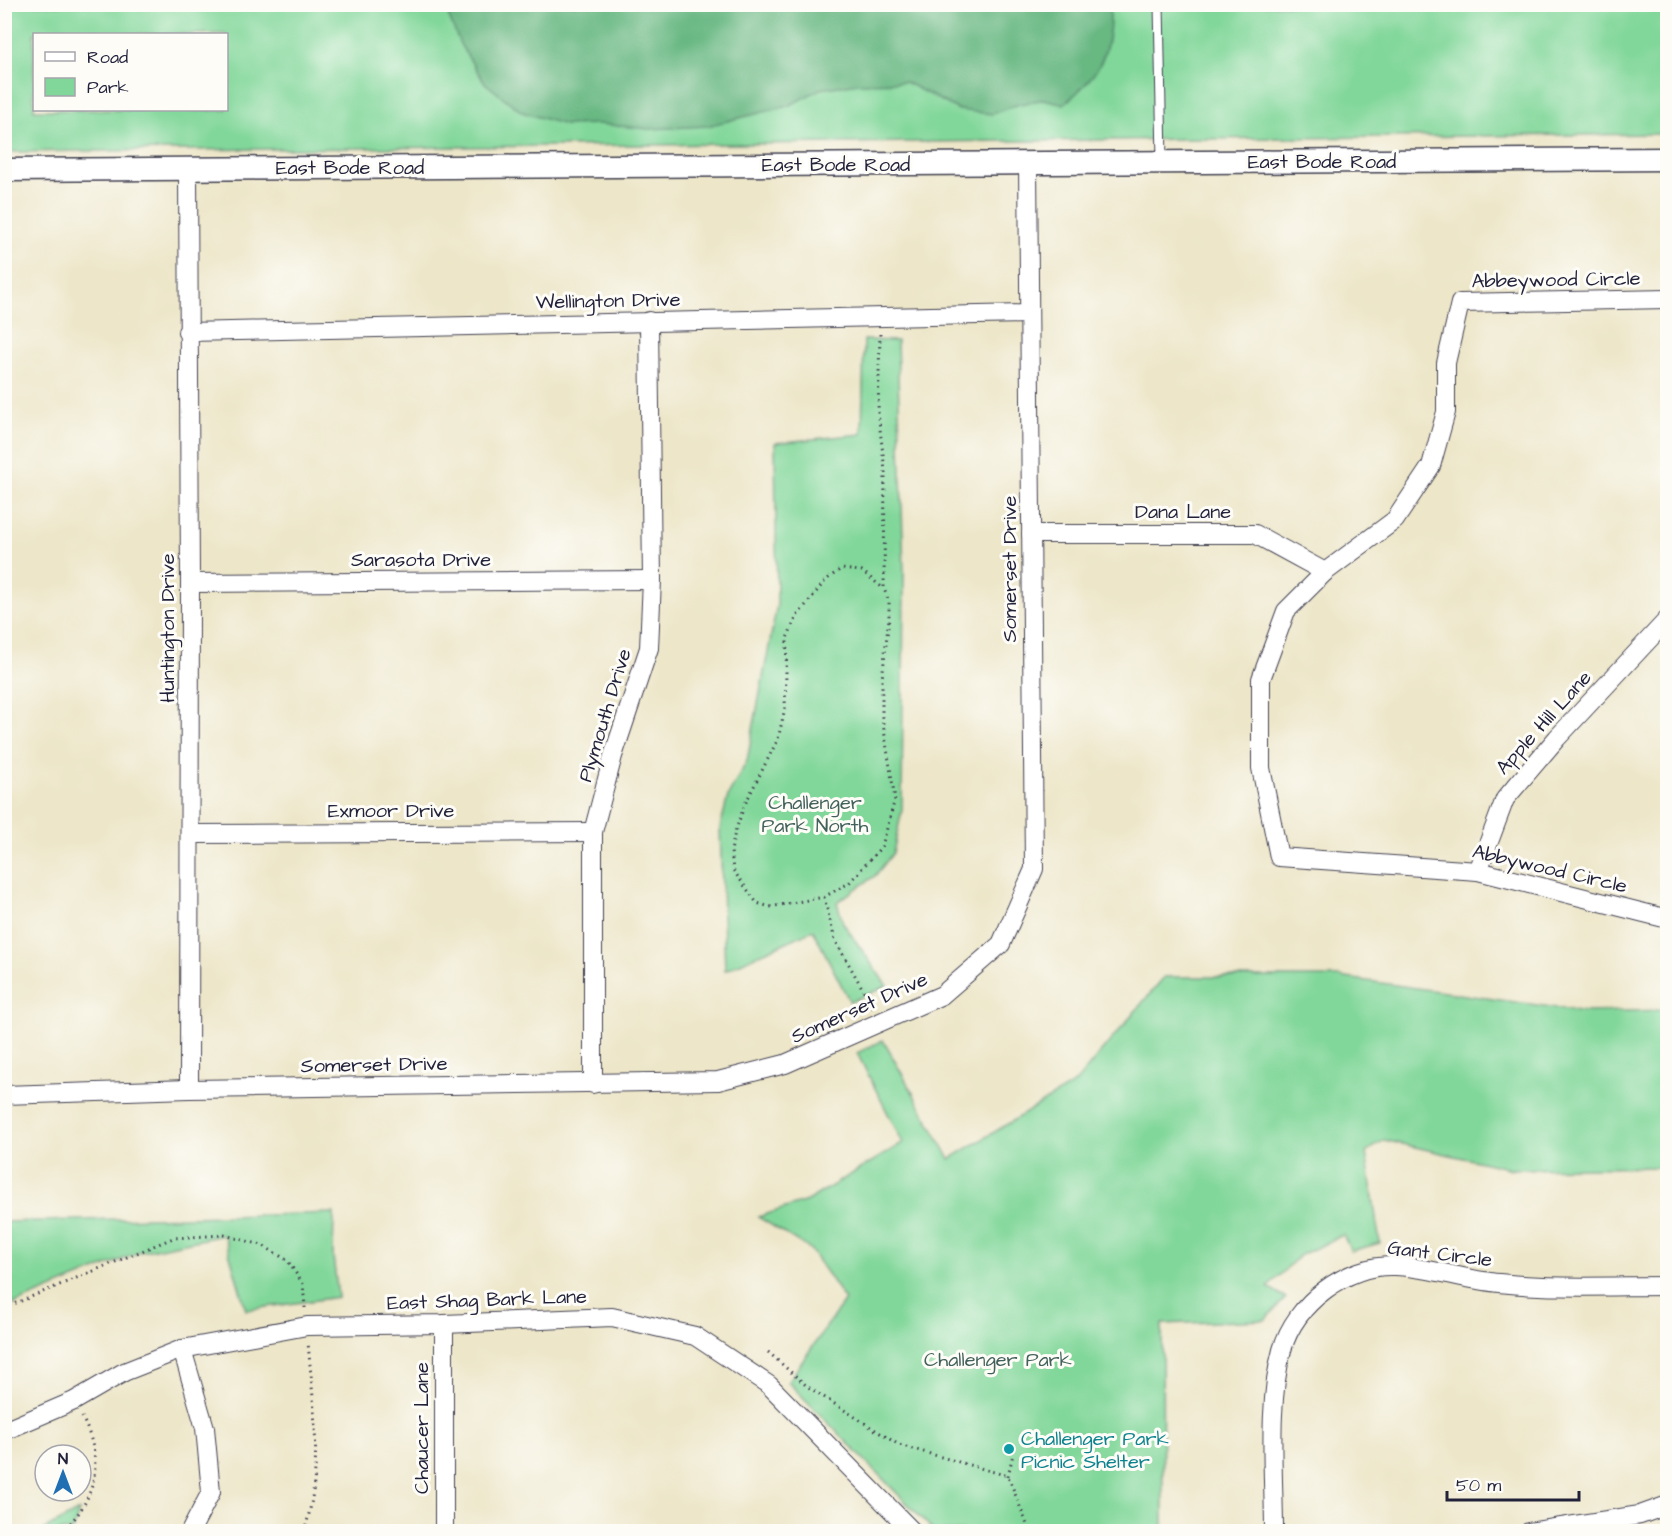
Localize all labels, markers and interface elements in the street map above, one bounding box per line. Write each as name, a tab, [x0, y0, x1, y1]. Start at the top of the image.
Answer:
legend	[33, 33, 228, 111]
text: Road	[87, 45, 128, 70]
text: Park	[87, 75, 129, 100]
street label: East Bode Road	[1248, 148, 1396, 176]
street label: East Bode Road	[762, 151, 910, 179]
street label: East Bode Road	[276, 154, 424, 182]
street label: Abbeywood Circle	[1471, 265, 1641, 296]
street label: Wellington Drive	[535, 286, 681, 317]
street label: Somerset Drive	[996, 495, 1024, 642]
street label: Dana Lane	[1135, 498, 1231, 526]
street label: Sarasota Drive	[351, 546, 491, 574]
street label: Huntington Drive	[154, 553, 183, 703]
street label: Plymouth Drive	[571, 645, 640, 786]
street label: Apple Hill Lane	[1489, 664, 1598, 781]
park label: Challenger Park North	[761, 789, 869, 840]
street label: Exmoor Drive	[328, 797, 454, 825]
street label: Abbywood Circle	[1469, 838, 1630, 901]
street label: Somerset Drive	[787, 965, 932, 1051]
street label: Somerset Drive	[300, 1050, 448, 1080]
street label: Gant Circle	[1386, 1234, 1494, 1274]
street label: East Shag Bark Lane	[387, 1283, 588, 1318]
park label: Challenger Park	[924, 1346, 1072, 1375]
street label: Chaucer Lane	[408, 1362, 436, 1494]
place label: Challenger Park Picnic Shelter	[1021, 1425, 1169, 1476]
marker: Challenger Park Picnic Shelter	[1002, 1442, 1016, 1456]
north arrow	[33, 1443, 93, 1503]
text: N	[58, 1448, 68, 1470]
scale bar	[1447, 1464, 1579, 1502]
text: 50 m	[1456, 1473, 1501, 1498]

